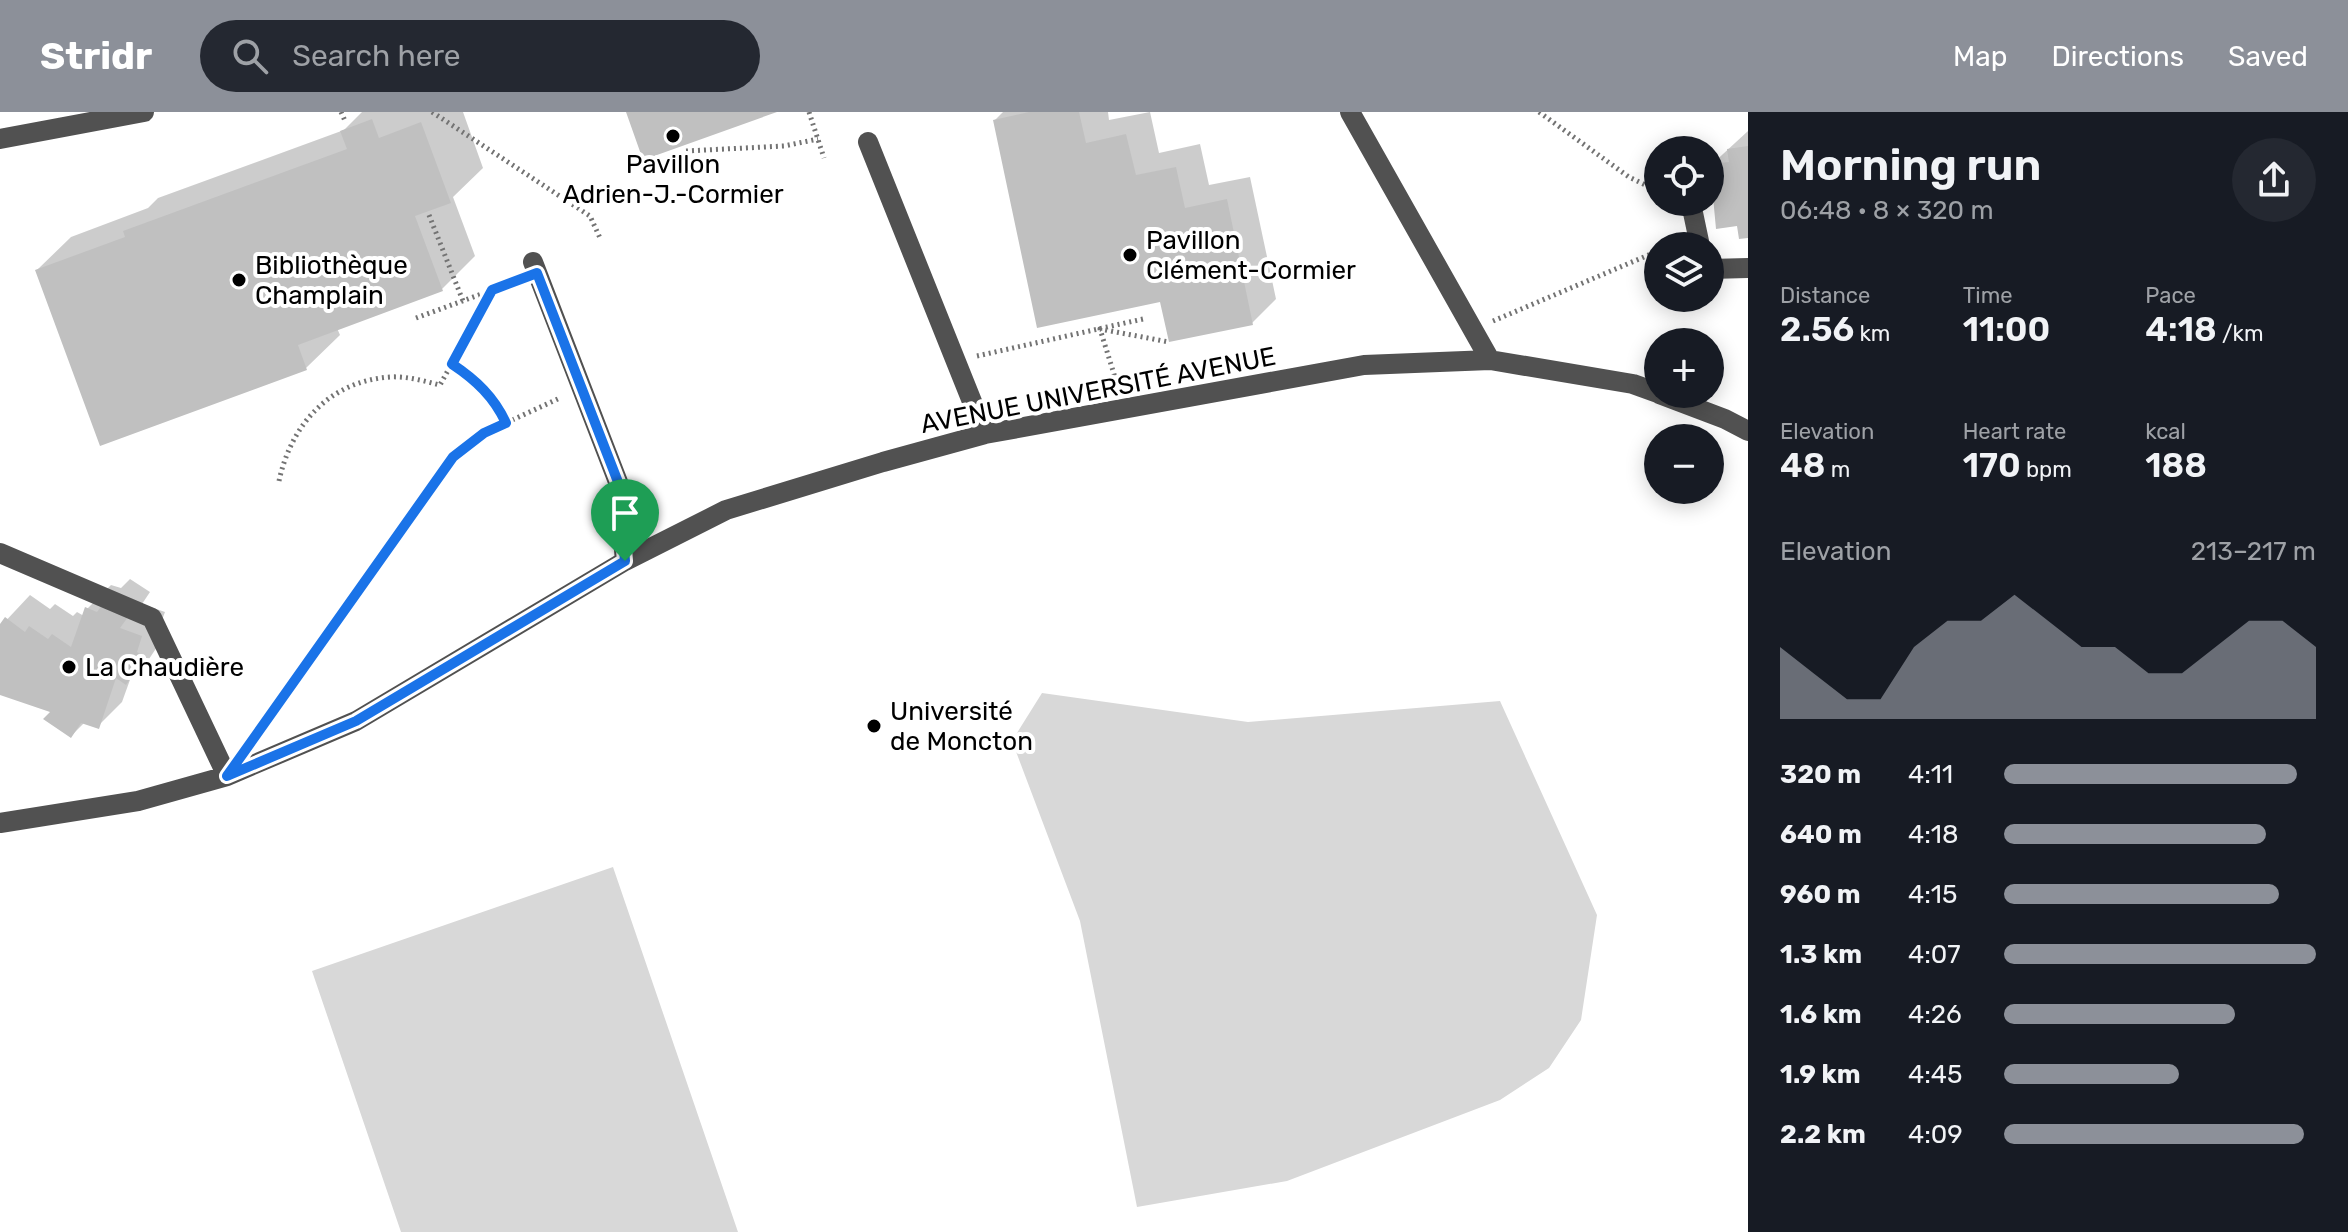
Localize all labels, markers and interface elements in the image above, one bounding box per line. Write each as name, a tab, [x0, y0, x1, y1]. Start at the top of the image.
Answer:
search box	[200, 20, 760, 92]
text: Stridr	[40, 33, 152, 79]
icon: search	[228, 34, 272, 78]
text: Search here	[292, 38, 461, 74]
text: Map	[1953, 40, 2007, 73]
text: Directions	[2051, 40, 2184, 73]
text: Saved	[2228, 40, 2308, 73]
marker: Pavillon Adrien-J.-Cormier	[664, 127, 682, 145]
map controls	[1644, 136, 1724, 504]
button: locate	[1644, 136, 1724, 216]
button: share	[2232, 138, 2316, 222]
text: Morning run	[1780, 139, 2041, 191]
place label: Pavillon Adrien-J.-Cormier	[562, 149, 784, 210]
text: 06:48 · 8 × 320 m	[1780, 195, 1994, 226]
place label: Pavillon Clément-Cormier	[1146, 225, 1356, 286]
button: layers	[1644, 232, 1724, 312]
marker: Pavillon Clément-Cormier	[1121, 246, 1139, 264]
place label: Bibliothèque Champlain	[255, 250, 408, 311]
marker: Bibliothèque Champlain	[230, 271, 248, 289]
text: Distance	[1780, 282, 1870, 309]
text: Time	[1963, 282, 2013, 309]
text: Pace	[2145, 282, 2196, 309]
text: 2.56	[1780, 309, 1854, 350]
text: 11:00	[1963, 309, 2050, 350]
text: 4:18	[2145, 309, 2217, 350]
text: km	[1854, 320, 1890, 347]
text: /km	[2217, 320, 2263, 347]
button: +	[1644, 328, 1724, 408]
street label: AVENUE UNIVERSITÉ AVENUE	[918, 341, 1278, 440]
text: Elevation	[1780, 418, 1874, 445]
text: Heart rate	[1963, 418, 2066, 445]
text: kcal	[2145, 418, 2186, 445]
button: −	[1644, 424, 1724, 504]
text: 48	[1780, 445, 1825, 486]
text: 170	[1963, 445, 2021, 486]
text: 188	[2145, 445, 2207, 486]
text: m	[1825, 456, 1850, 483]
text: bpm	[2021, 456, 2072, 483]
pin	[591, 479, 659, 561]
icon: arrive	[603, 491, 647, 535]
text: Elevation	[1780, 536, 1891, 567]
text: 213–217 m	[2191, 536, 2316, 567]
place label: La Chaudière	[85, 652, 244, 683]
marker: La Chaudière	[60, 658, 78, 676]
place label: Université de Moncton	[890, 696, 1033, 757]
marker: Université de Moncton	[865, 717, 883, 735]
text: 320 m	[1780, 759, 1861, 790]
text: 4:11	[1908, 759, 1953, 790]
text: 640 m	[1780, 819, 1862, 850]
text: 4:18	[1908, 819, 1958, 850]
text: 960 m	[1780, 879, 1861, 910]
text: 4:15	[1908, 879, 1957, 910]
text: 1.3 km	[1780, 939, 1862, 970]
text: 4:07	[1908, 939, 1961, 970]
text: 1.6 km	[1780, 999, 1862, 1030]
text: 4:26	[1908, 999, 1962, 1030]
text: 1.9 km	[1780, 1059, 1861, 1090]
text: 4:45	[1908, 1059, 1962, 1090]
text: 2.2 km	[1780, 1119, 1866, 1150]
text: 4:09	[1908, 1119, 1963, 1150]

